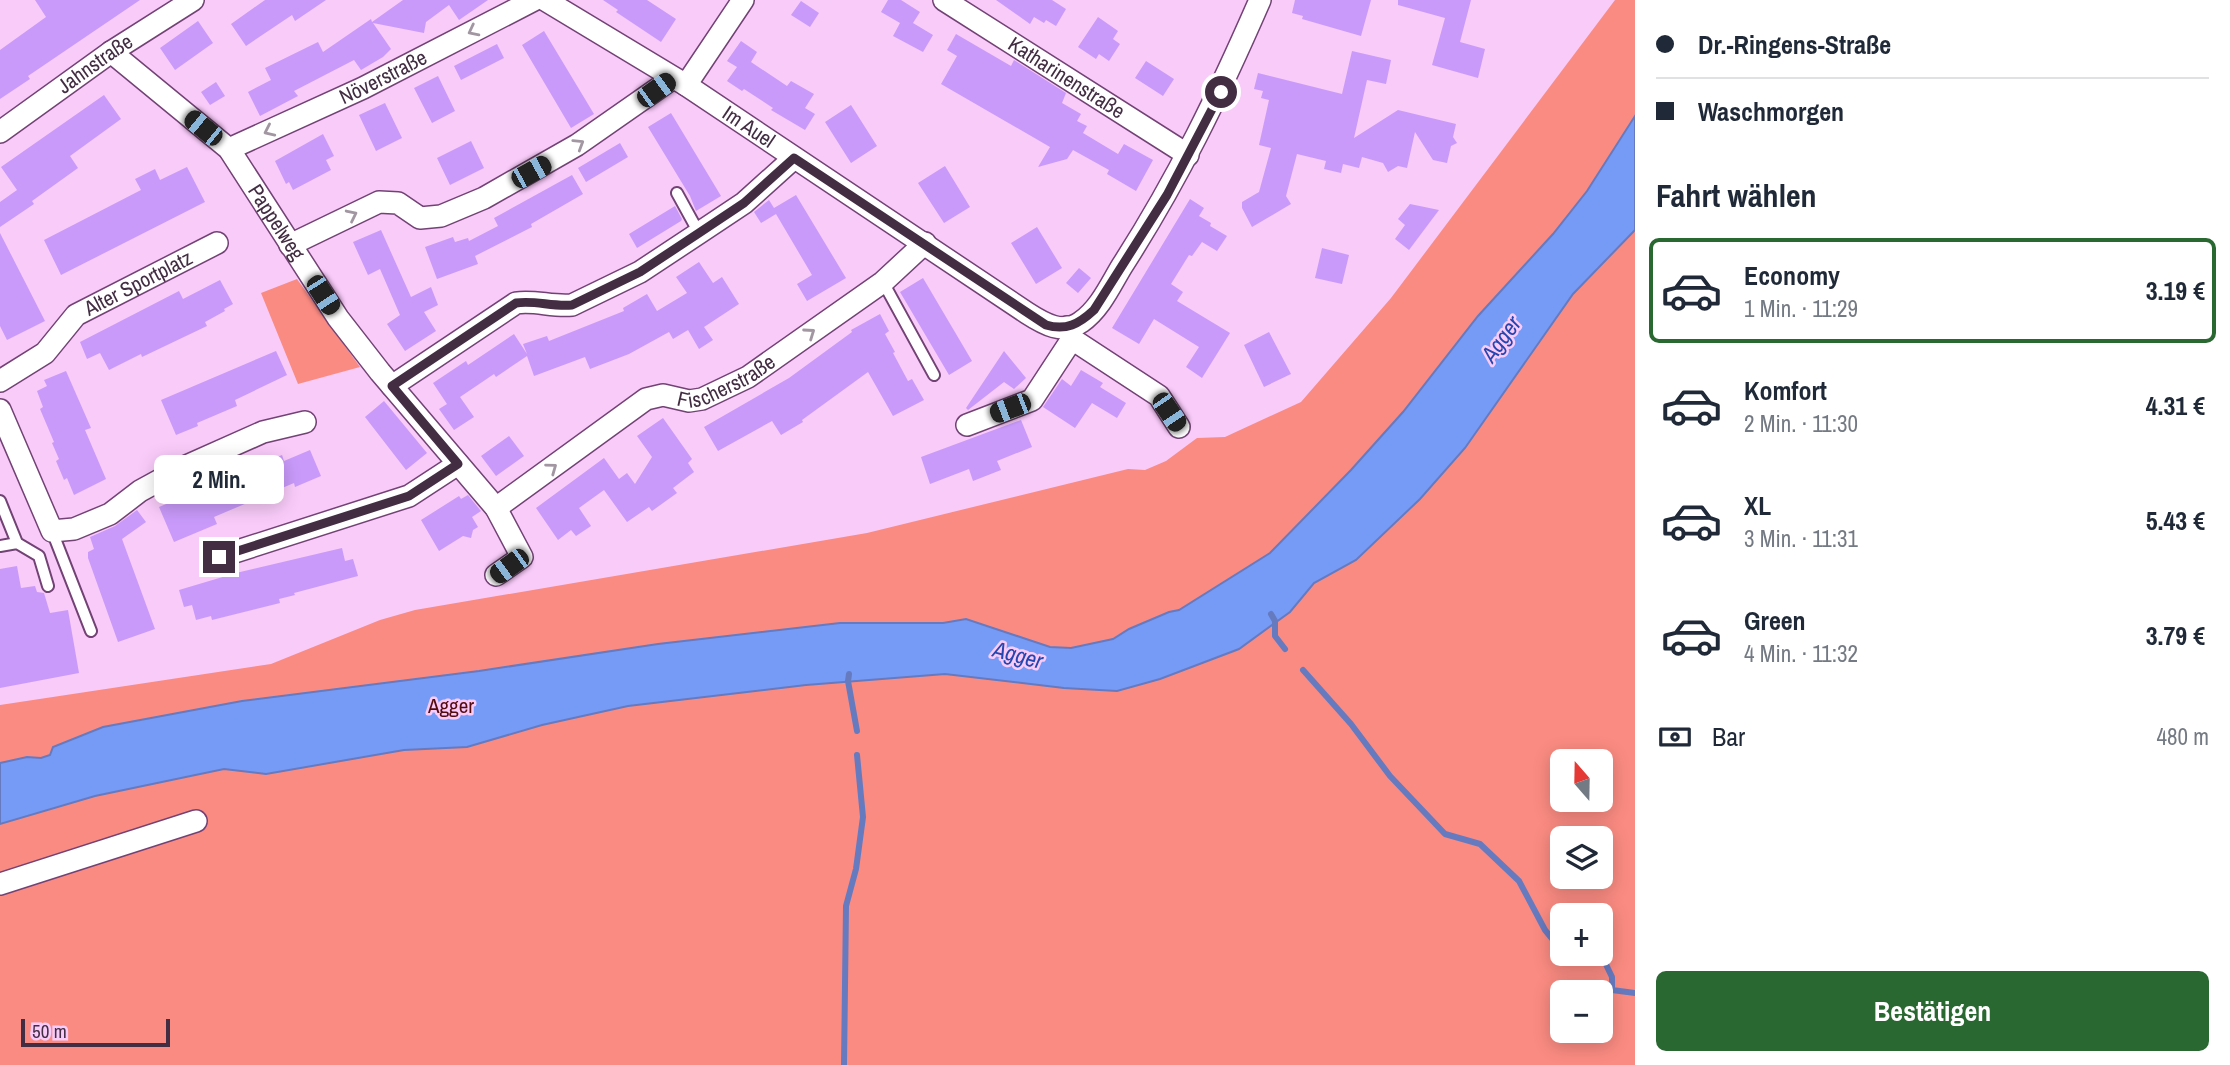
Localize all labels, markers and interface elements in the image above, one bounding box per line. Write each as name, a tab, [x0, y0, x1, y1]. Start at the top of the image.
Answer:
one-way arrow	[468, 23, 480, 37]
street label: Jahnstraße	[51, 27, 138, 100]
text: Dr.-Ringens-Straße	[1698, 27, 1891, 62]
street label: Katharinenstraße	[1003, 29, 1131, 125]
street label: Növerstraße	[334, 43, 432, 111]
car	[633, 69, 680, 111]
route start	[1205, 76, 1237, 108]
text: Waschmorgen	[1698, 94, 1844, 129]
street label: Im Auel	[717, 98, 781, 154]
car	[181, 107, 226, 149]
one-way arrow	[263, 123, 276, 137]
one-way arrow	[571, 139, 584, 152]
car	[508, 153, 555, 191]
text: Fahrt wählen	[1656, 174, 1817, 217]
street label: Pappelweg	[241, 178, 312, 266]
one-way arrow	[345, 210, 357, 224]
street label: Alter Sportplatz	[78, 243, 197, 323]
text: Economy	[1744, 258, 1840, 293]
icon: car	[1660, 259, 1723, 322]
car	[303, 272, 344, 318]
text: 3.19 €	[2146, 273, 2205, 308]
text: 1 Min. · 11:29	[1744, 293, 1858, 324]
water label: Agger	[1473, 309, 1528, 369]
one-way arrow	[802, 329, 815, 341]
street label: Fischerstraße	[674, 347, 781, 415]
text: Komfort	[1744, 373, 1827, 408]
icon: car	[1660, 374, 1723, 437]
text: 4.31 €	[2146, 388, 2205, 423]
car	[1149, 389, 1190, 435]
car	[987, 391, 1034, 425]
text: 2 Min. · 11:30	[1744, 408, 1858, 439]
callout: 2 Min.	[154, 456, 284, 504]
text: 2 Min.	[192, 464, 246, 495]
one-way arrow	[544, 464, 556, 476]
text: XL	[1744, 488, 1771, 523]
icon: car	[1660, 489, 1723, 552]
text: 5.43 €	[2146, 503, 2205, 538]
text: 3 Min. · 11:31	[1744, 523, 1858, 554]
route end	[203, 541, 235, 573]
car	[486, 545, 533, 587]
text: Green	[1744, 603, 1806, 638]
icon: car	[1660, 604, 1723, 667]
text: 3.79 €	[2146, 618, 2205, 653]
water label: Agger	[989, 633, 1047, 676]
text: 4 Min. · 11:32	[1744, 638, 1858, 669]
park label: Agger	[427, 691, 474, 720]
icon: cash	[1656, 718, 1694, 756]
text: Bar	[1712, 719, 1745, 754]
text: 480 m	[2157, 721, 2209, 752]
north arrow	[1550, 749, 1614, 812]
map controls	[1550, 749, 1613, 1043]
button: layers	[1550, 826, 1613, 889]
button: +	[1550, 903, 1613, 966]
button: Bestätigen	[1656, 971, 2209, 1051]
button: −	[1550, 980, 1613, 1043]
scale bar	[21, 1016, 170, 1048]
text: 50 m	[32, 1018, 67, 1044]

